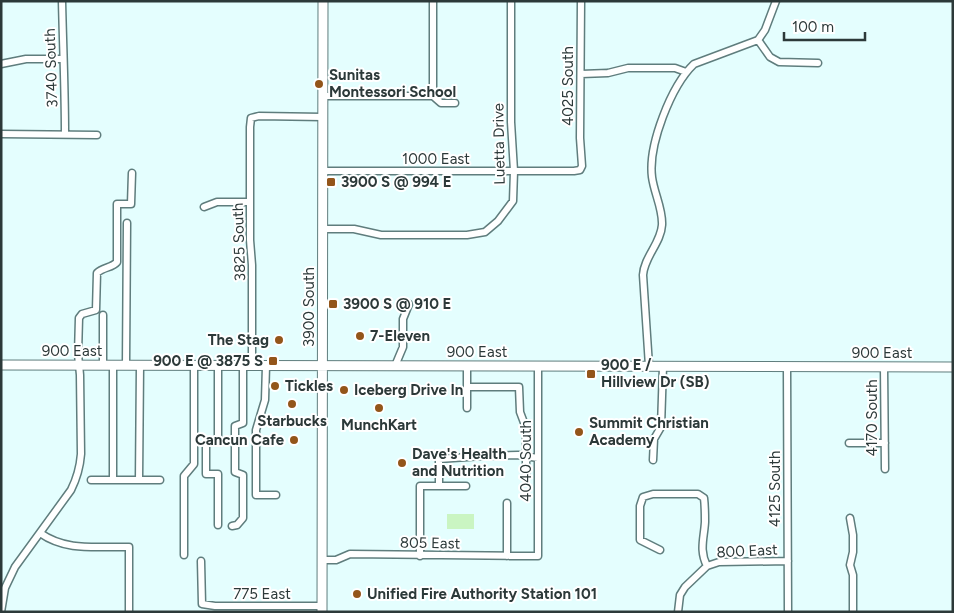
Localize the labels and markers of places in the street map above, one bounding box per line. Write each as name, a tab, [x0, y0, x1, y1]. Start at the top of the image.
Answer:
place label: Sunitas Montessori School	[329, 66, 456, 101]
marker: Sunitas Montessori School	[313, 78, 325, 90]
place label: 3900 S @ 994 E	[341, 173, 451, 191]
marker: 3900 S @ 994 E	[325, 176, 337, 188]
place label: 3900 S @ 910 E	[343, 295, 451, 313]
marker: 3900 S @ 910 E	[327, 298, 339, 310]
place label: 7-Eleven	[370, 327, 430, 345]
marker: 7-Eleven	[354, 330, 366, 342]
place label: The Stag	[208, 331, 269, 349]
marker: The Stag	[273, 334, 285, 346]
place label: 900 E @ 3875 S	[153, 352, 263, 370]
marker: 900 E @ 3875 S	[267, 355, 279, 367]
place label: 900 E / Hillview Dr (SB)	[601, 356, 710, 391]
marker: 900 E / Hillview Dr (SB)	[585, 368, 597, 380]
place label: Tickles	[285, 377, 333, 395]
marker: Tickles	[269, 380, 281, 392]
place label: Iceberg Drive In	[354, 381, 463, 399]
marker: Iceberg Drive In	[338, 384, 350, 396]
marker: Starbucks	[286, 398, 298, 410]
marker: MunchKart	[373, 402, 385, 414]
place label: Starbucks	[257, 412, 327, 430]
place label: Summit Christian Academy	[589, 414, 709, 449]
place label: MunchKart	[341, 416, 417, 434]
marker: Summit Christian Academy	[573, 426, 585, 438]
place label: Cancun Cafe	[195, 431, 285, 449]
marker: Cancun Cafe	[288, 434, 300, 446]
place label: Dave's Health and Nutrition	[412, 445, 507, 480]
marker: Dave's Health and Nutrition	[396, 457, 408, 469]
place label: Unified Fire Authority Station 101	[367, 585, 597, 603]
marker: Unified Fire Authority Station 101	[351, 588, 363, 600]

